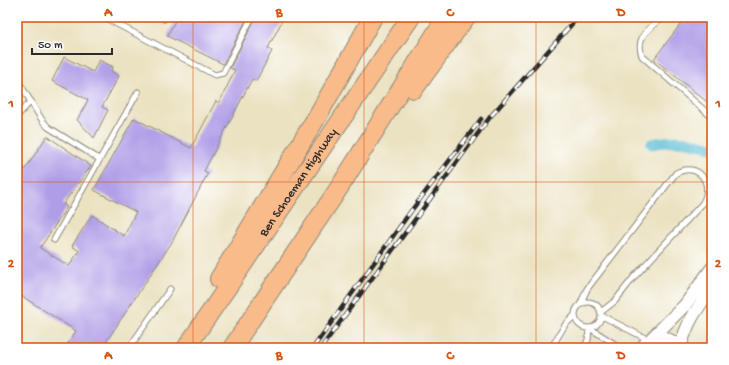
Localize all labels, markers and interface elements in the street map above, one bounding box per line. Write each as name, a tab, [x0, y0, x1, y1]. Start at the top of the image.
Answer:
text: A	[103, 6, 113, 21]
text: B	[275, 6, 284, 21]
text: C	[445, 6, 455, 21]
text: D	[616, 6, 626, 21]
scale bar	[32, 30, 112, 56]
text: 50 m	[38, 39, 63, 53]
text: 1	[7, 97, 14, 112]
text: 1	[714, 97, 721, 112]
street label: Ben Schoeman Highway	[256, 125, 341, 240]
text: 2	[8, 257, 15, 272]
text: 2	[715, 257, 722, 272]
text: A	[103, 349, 113, 364]
text: B	[275, 349, 284, 364]
text: C	[445, 349, 455, 364]
text: D	[616, 349, 626, 364]

